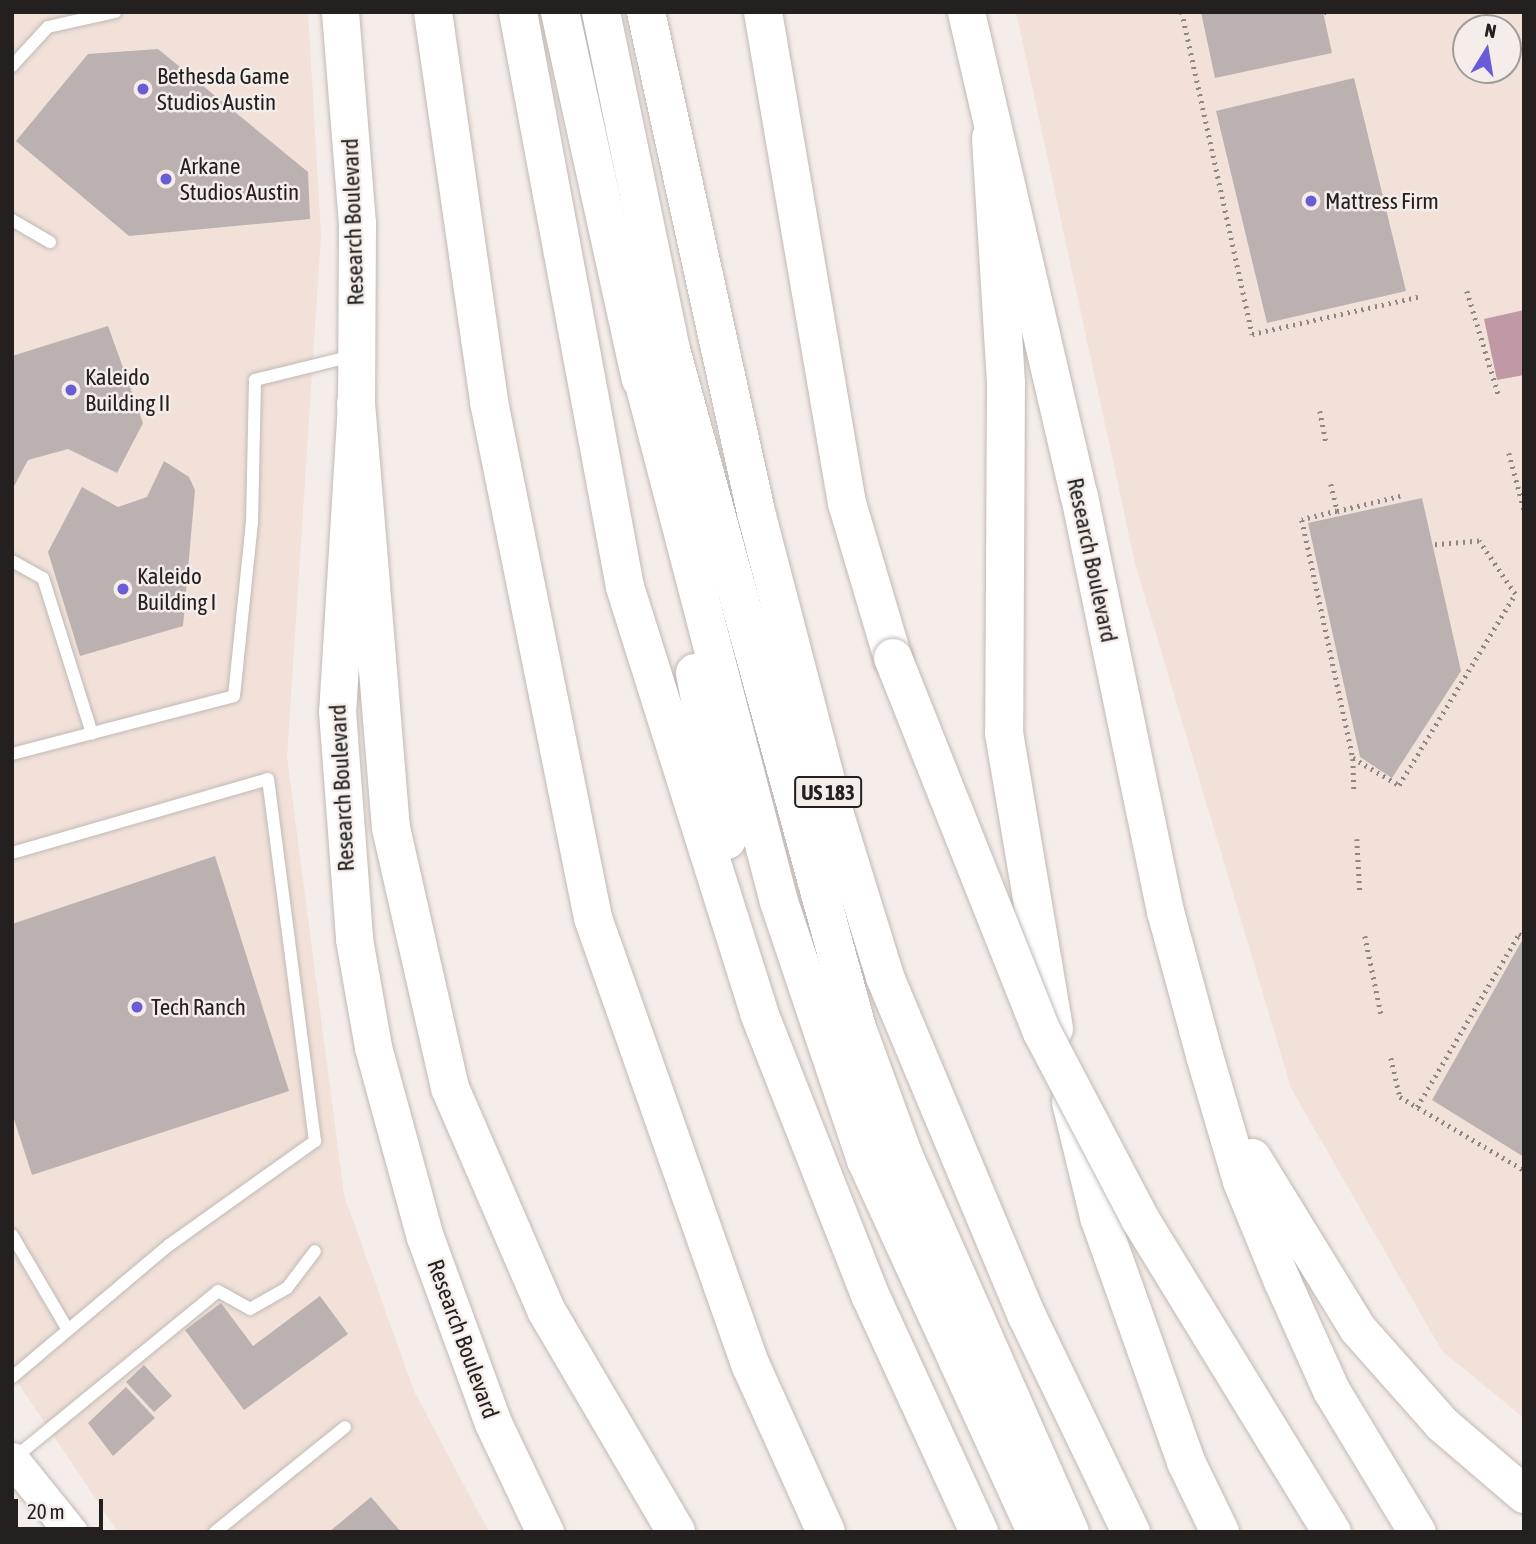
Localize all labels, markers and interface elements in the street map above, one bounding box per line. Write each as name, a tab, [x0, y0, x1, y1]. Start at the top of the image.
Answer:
north arrow	[1452, 14, 1522, 84]
text: N	[1483, 18, 1498, 42]
place label: Bethesda Game Studios Austin	[157, 62, 289, 116]
marker: Bethesda Game Studios Austin	[135, 81, 151, 97]
street label: Research Boulevard	[336, 138, 370, 306]
place label: Arkane Studios Austin	[180, 152, 299, 206]
marker: Arkane Studios Austin	[158, 171, 174, 187]
place label: Mattress Firm	[1325, 187, 1439, 215]
marker: Mattress Firm	[1303, 193, 1319, 209]
place label: Kaleido Building II	[85, 363, 170, 417]
marker: Kaleido Building II	[63, 382, 79, 398]
street label: Research Boulevard	[1061, 475, 1123, 645]
place label: Kaleido Building I	[137, 562, 216, 616]
marker: Kaleido Building I	[115, 581, 131, 597]
street label: Research Boulevard	[324, 704, 360, 872]
road number: US 183	[793, 774, 863, 810]
place label: Tech Ranch	[151, 993, 246, 1021]
marker: Tech Ranch	[129, 999, 145, 1015]
street label: Research Boulevard	[421, 1256, 505, 1422]
scale bar	[18, 1484, 107, 1528]
text: 20 m	[27, 1499, 65, 1523]

